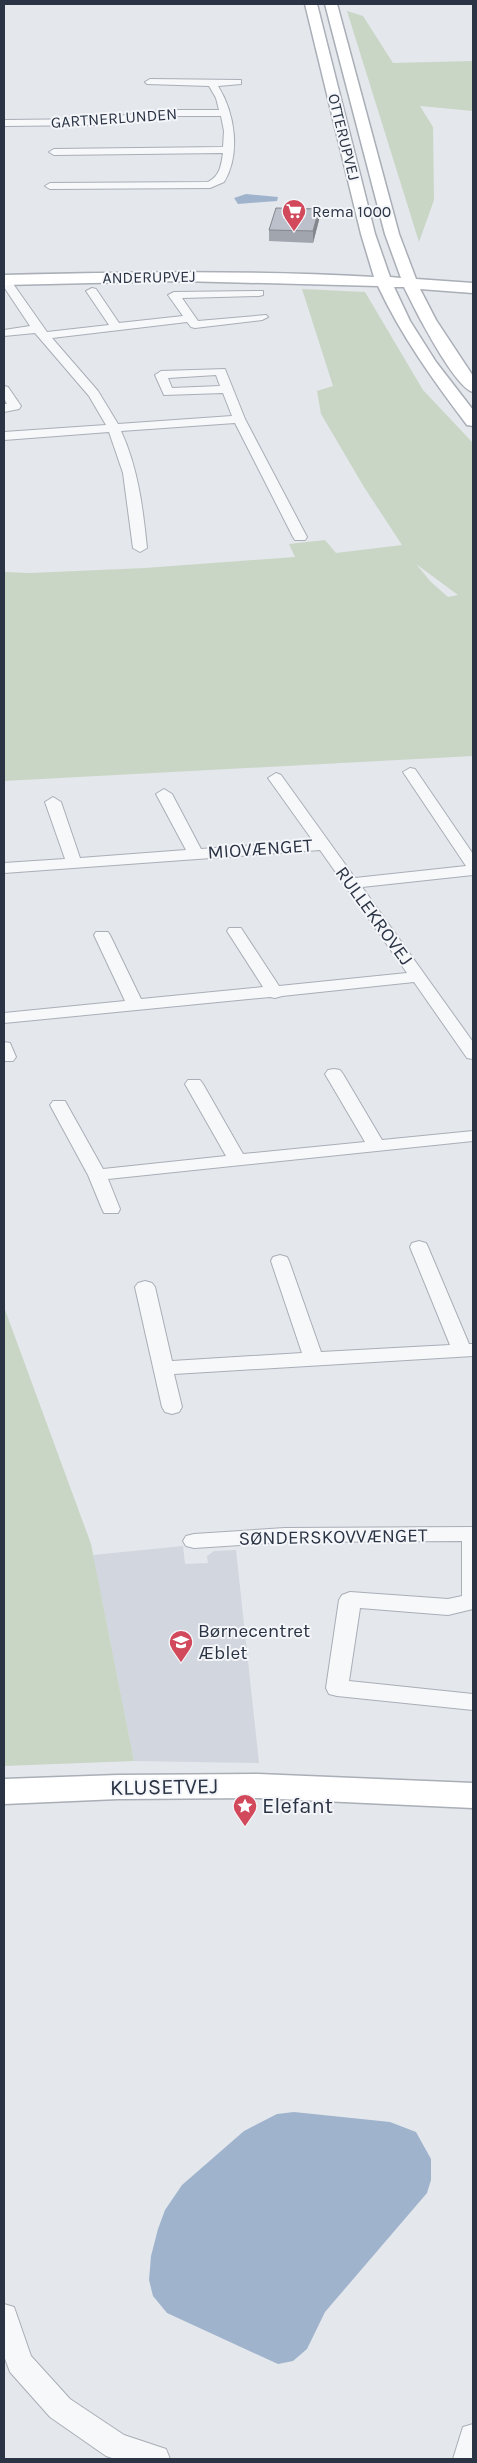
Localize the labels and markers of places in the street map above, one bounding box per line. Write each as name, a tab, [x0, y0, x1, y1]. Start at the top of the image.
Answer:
supermarket icon: Rema 1000	[281, 198, 307, 232]
place label: Rema 1000	[312, 202, 391, 221]
place label: Børnecentret Æblet	[198, 1620, 310, 1664]
school or university icon: Børnecentret Æblet	[168, 1629, 194, 1663]
place icon: Elefant	[232, 1793, 258, 1827]
place label: Elefant	[262, 1793, 333, 1819]

